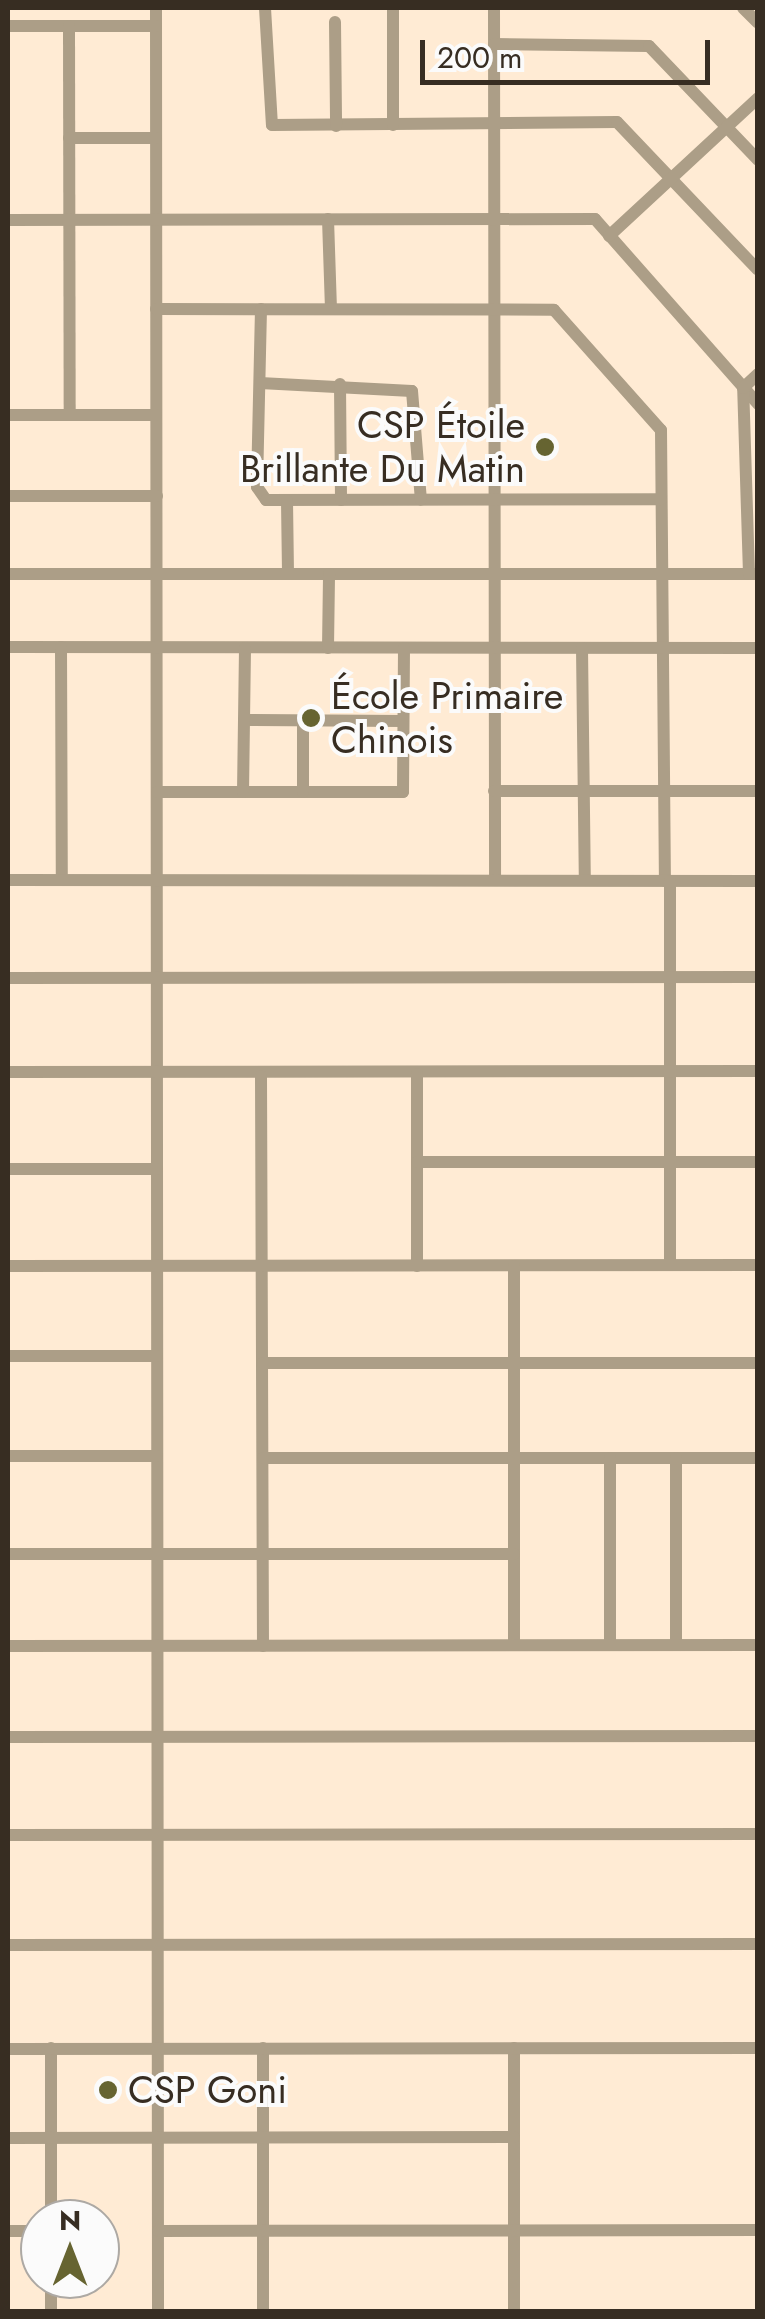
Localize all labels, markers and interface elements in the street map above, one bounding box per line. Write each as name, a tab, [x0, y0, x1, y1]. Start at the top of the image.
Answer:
scale bar	[425, 20, 715, 82]
text: 200 m	[437, 36, 522, 79]
place label: CSP Étoile Brillante Du Matin	[240, 402, 525, 492]
marker: CSP Étoile Brillante Du Matin	[534, 436, 556, 458]
place label: École Primaire Chinois	[331, 673, 563, 762]
marker: École Primaire Chinois	[300, 707, 322, 729]
place label: CSP Goni	[128, 2067, 287, 2113]
marker: CSP Goni	[97, 2079, 119, 2101]
north arrow	[20, 2199, 120, 2299]
text: N	[59, 2200, 81, 2241]

